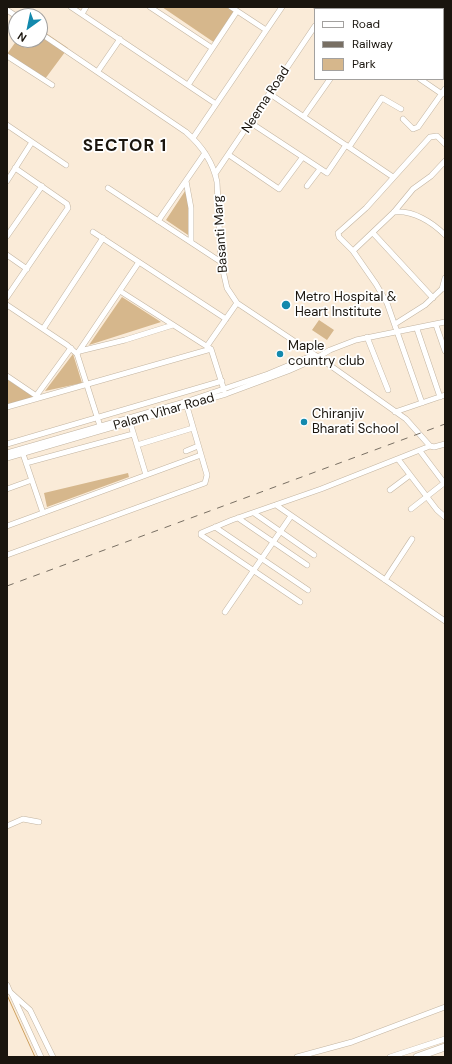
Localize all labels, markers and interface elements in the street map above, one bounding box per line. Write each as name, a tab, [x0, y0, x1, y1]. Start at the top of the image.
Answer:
north arrow	[8, 8, 48, 48]
legend	[314, 8, 444, 80]
text: Road	[352, 16, 380, 32]
text: N	[15, 29, 29, 45]
text: Railway	[352, 36, 393, 52]
text: Park	[352, 56, 376, 72]
street label: Neema Road	[239, 64, 293, 136]
district label: SECTOR 1	[83, 137, 167, 157]
street label: Basanti Marg	[211, 195, 231, 273]
place label: Metro Hospital & Heart Institute	[295, 290, 396, 321]
marker: Metro Hospital & Heart Institute	[280, 299, 292, 311]
place label: Maple country club	[288, 339, 365, 370]
marker: Maple country club	[275, 349, 285, 359]
street label: Palam Vihar Road	[112, 390, 216, 434]
place label: Chiranjiv Bharati School	[312, 407, 399, 438]
marker: Chiranjiv Bharati School	[299, 417, 309, 427]

